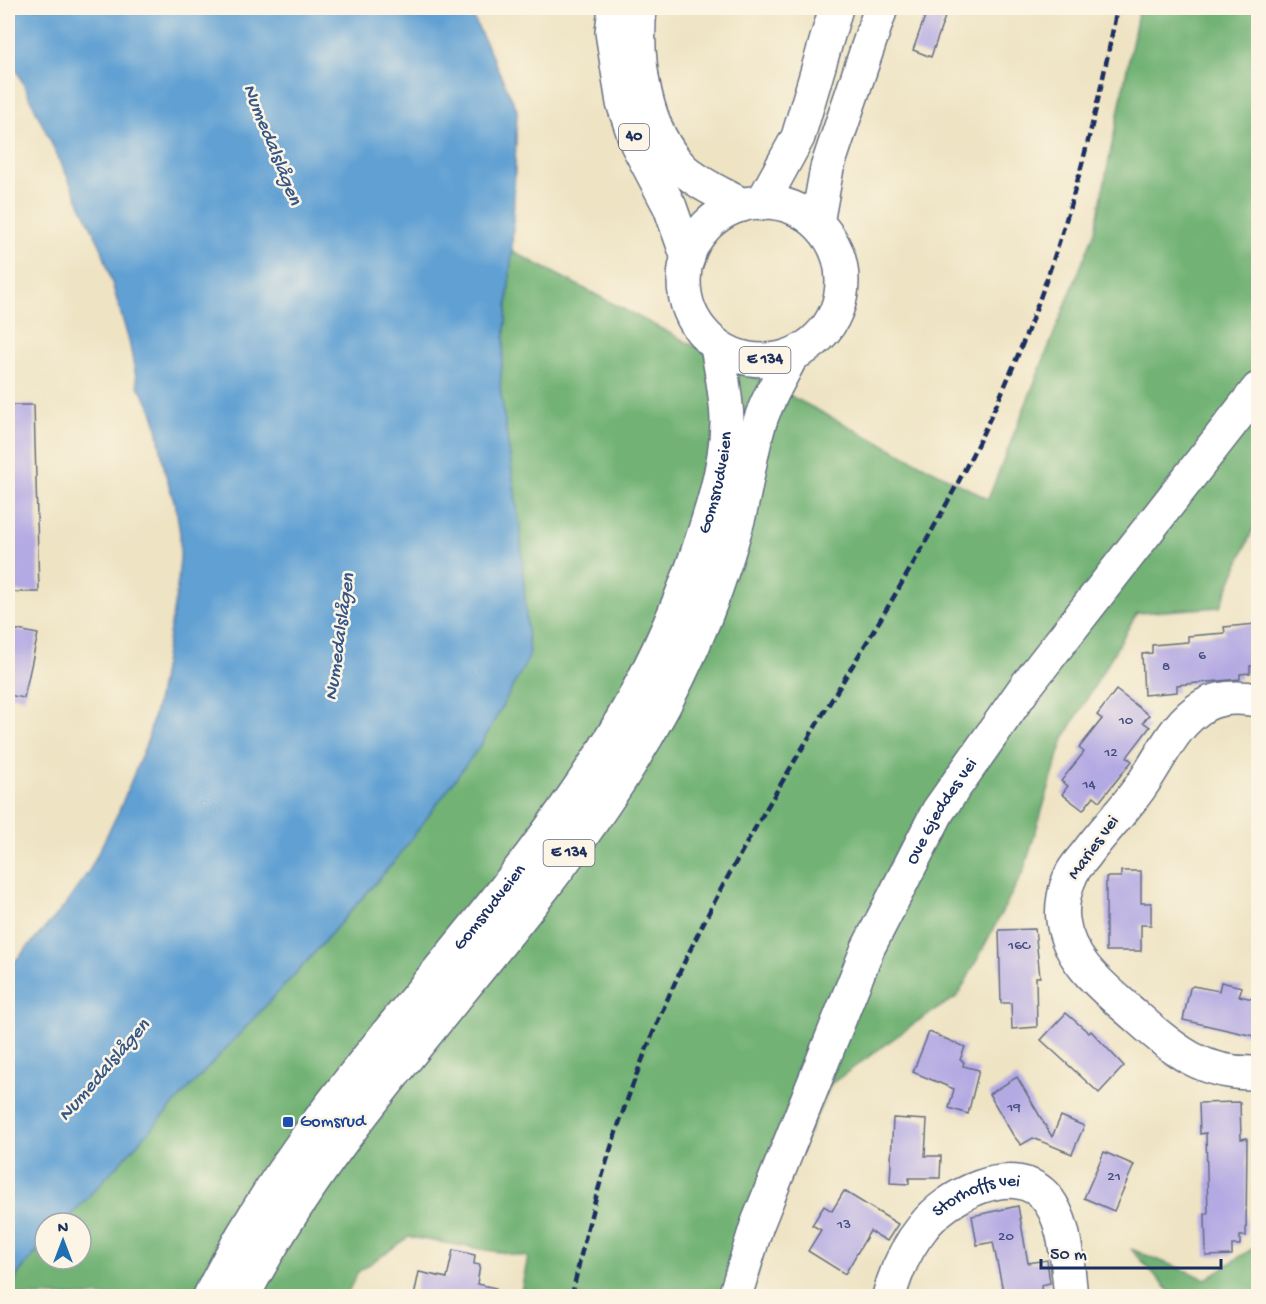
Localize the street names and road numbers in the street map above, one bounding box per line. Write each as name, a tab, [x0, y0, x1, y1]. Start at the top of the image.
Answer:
road number: 40	[619, 124, 649, 150]
road number: E 134	[740, 347, 790, 373]
street label: Gomsrudveien	[694, 430, 737, 537]
street label: Ove Gjeddes vei	[902, 754, 982, 868]
street label: Maries vei	[1064, 812, 1124, 884]
road number: E 134	[544, 840, 594, 866]
street label: Gomsrudveien	[449, 860, 531, 955]
street label: Storhoffs vei	[928, 1171, 1022, 1222]

